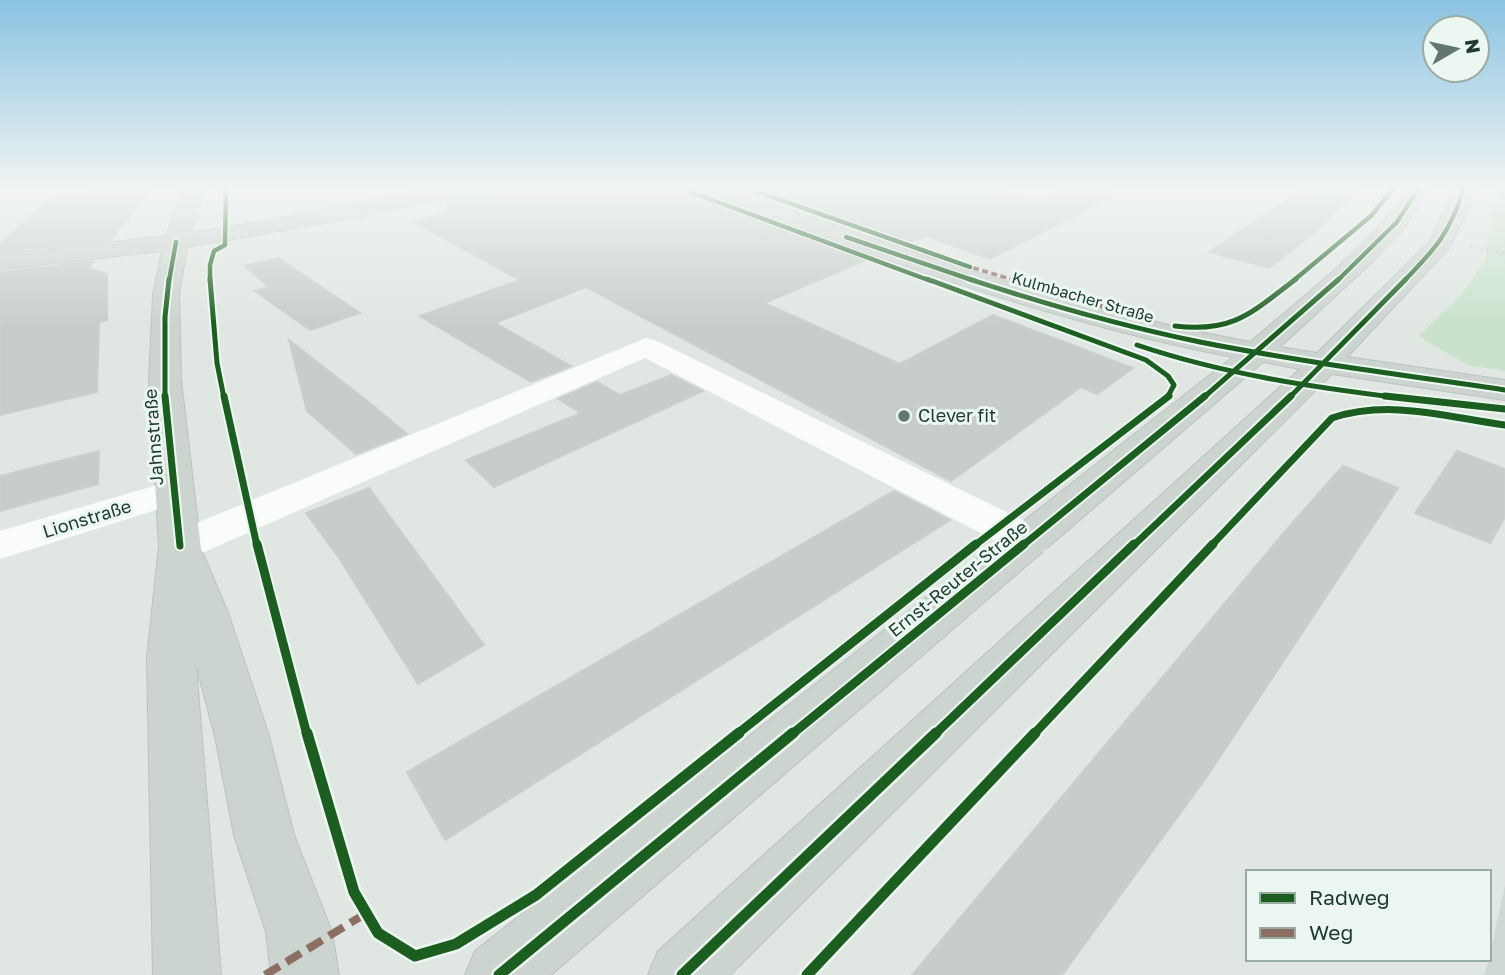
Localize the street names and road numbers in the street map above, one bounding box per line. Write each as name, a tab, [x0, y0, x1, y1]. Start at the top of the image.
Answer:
street label: Kulmbacher Straße	[1010, 267, 1156, 327]
street label: Jahnstraße	[139, 388, 167, 486]
street label: Lionstraße	[40, 494, 134, 542]
street label: Ernst-Reuter-Straße	[883, 515, 1031, 641]

